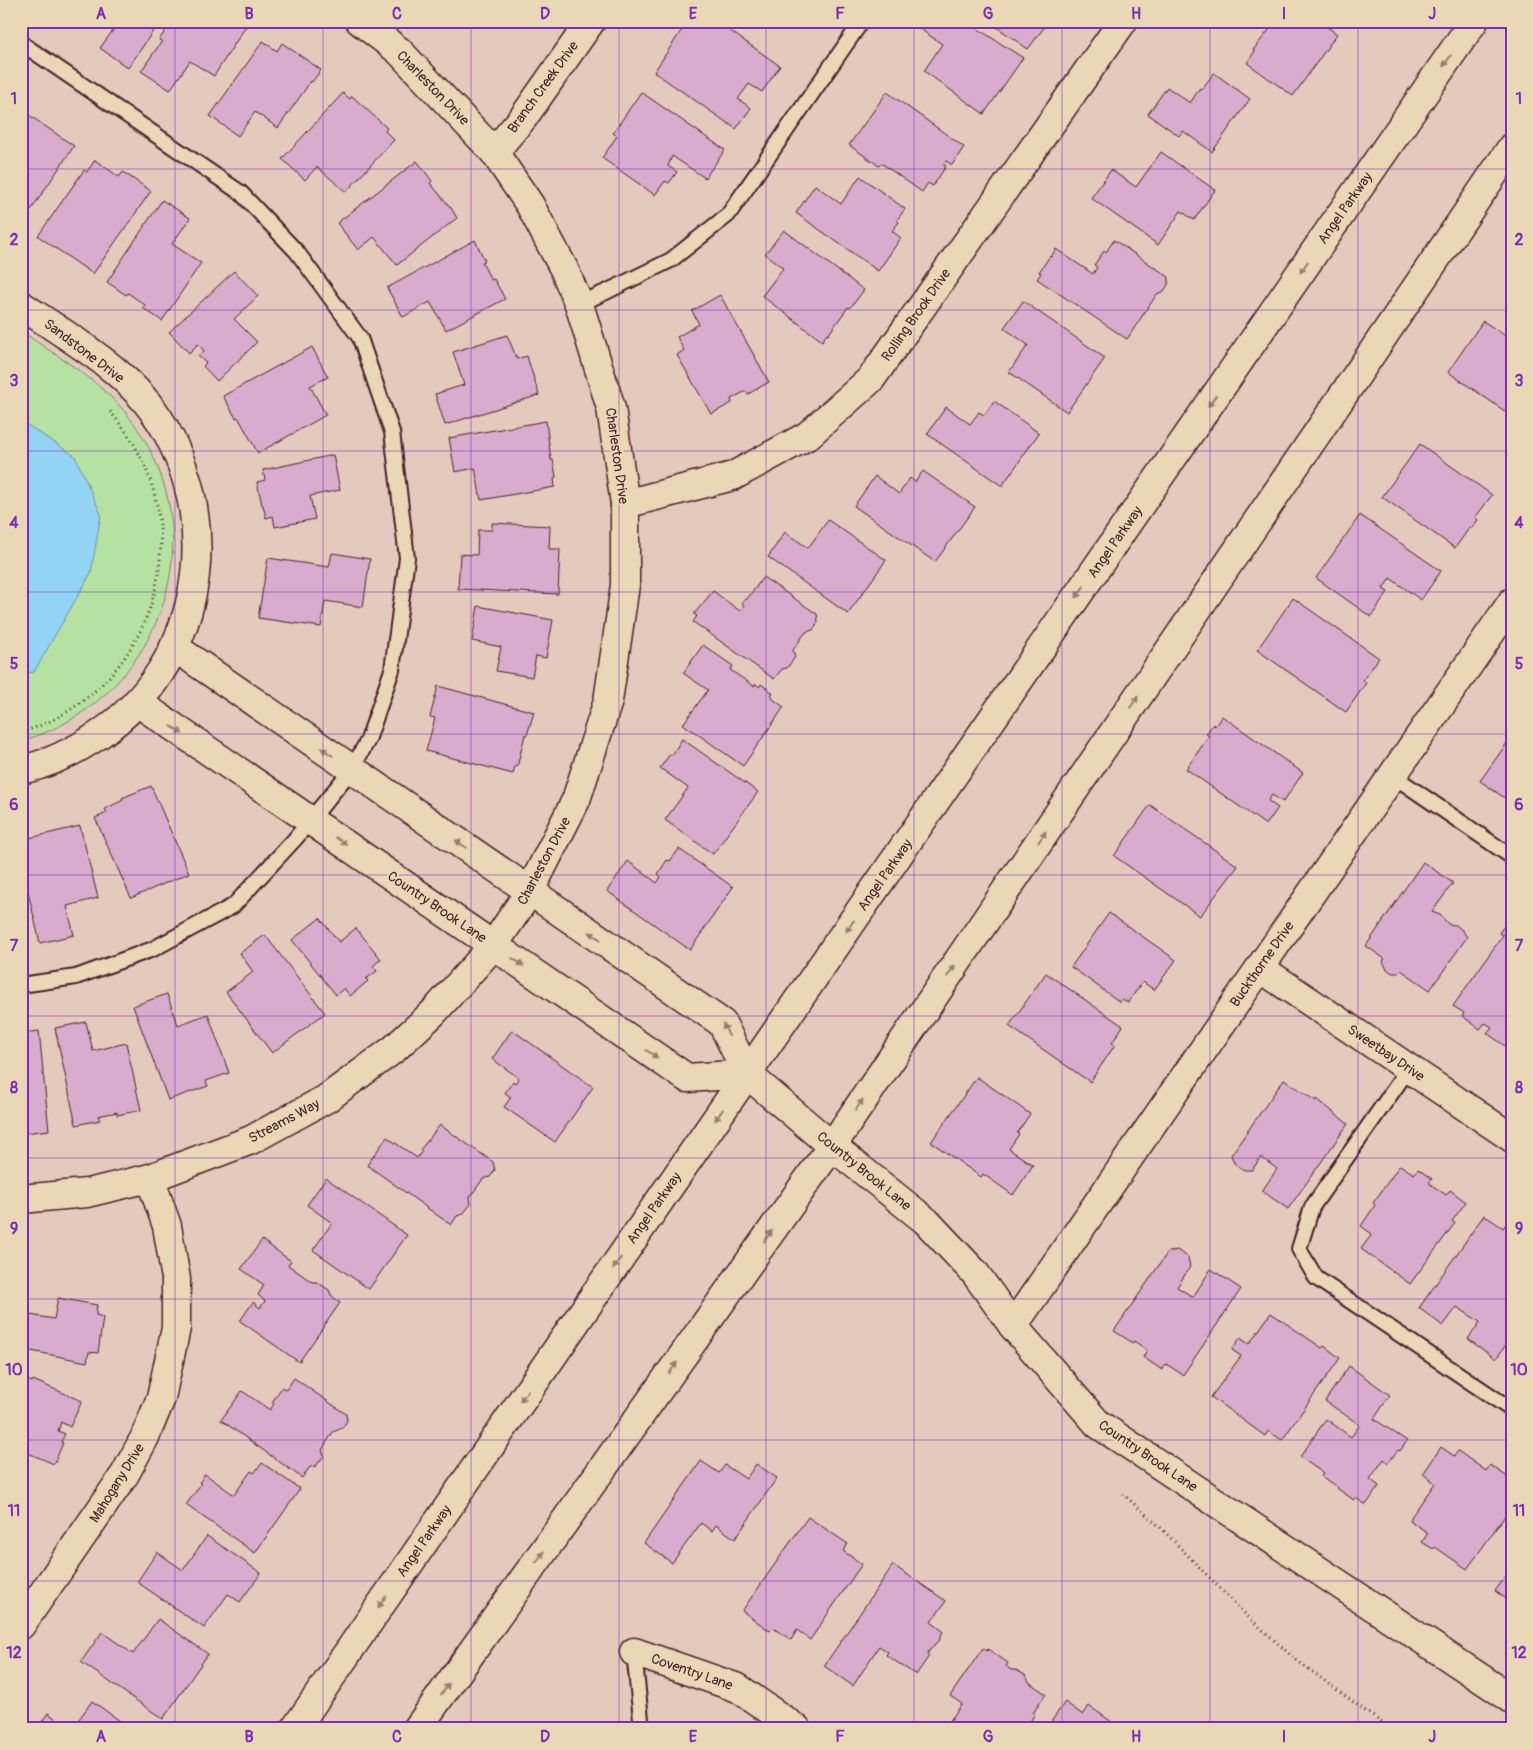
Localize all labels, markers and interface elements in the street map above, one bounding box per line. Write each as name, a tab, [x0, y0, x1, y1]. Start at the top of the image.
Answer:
text: A	[96, 4, 107, 24]
text: B	[244, 4, 254, 24]
text: C	[392, 4, 402, 24]
text: D	[540, 4, 550, 24]
text: E	[689, 4, 698, 24]
text: F	[835, 4, 845, 24]
text: G	[983, 4, 994, 24]
text: H	[1131, 4, 1141, 24]
text: I	[1282, 4, 1286, 24]
text: J	[1428, 4, 1436, 24]
street label: Branch Creek Drive	[504, 38, 582, 136]
street label: Charleston Drive	[393, 47, 473, 129]
one-way arrow	[1442, 55, 1451, 68]
text: 1	[11, 89, 17, 109]
text: 1	[1516, 89, 1522, 109]
street label: Angel Parkway	[1314, 169, 1376, 247]
text: 2	[10, 230, 19, 250]
text: 2	[1515, 230, 1524, 250]
one-way arrow	[1299, 260, 1309, 274]
street label: Rolling Brook Drive	[878, 265, 954, 365]
street label: Sandstone Drive	[41, 315, 128, 387]
text: 3	[10, 371, 19, 391]
text: 3	[1515, 371, 1524, 391]
one-way arrow	[1207, 394, 1217, 408]
street label: Charleston Drive	[602, 407, 632, 505]
street label: Angel Parkway	[1084, 503, 1146, 581]
text: 4	[9, 513, 19, 533]
text: 4	[1514, 513, 1524, 533]
one-way arrow	[1075, 585, 1085, 599]
text: 5	[10, 654, 19, 674]
text: 5	[1515, 654, 1524, 674]
one-way arrow	[1129, 696, 1138, 709]
one-way arrow	[171, 725, 184, 734]
one-way arrow	[320, 747, 334, 757]
text: 6	[9, 795, 19, 815]
text: 6	[1514, 795, 1524, 815]
street label: Charleston Drive	[514, 814, 574, 908]
one-way arrow	[1037, 830, 1047, 843]
one-way arrow	[334, 836, 347, 846]
street label: Angel Parkway	[854, 836, 916, 914]
one-way arrow	[455, 839, 468, 849]
street label: Country Brook Lane	[384, 868, 490, 947]
street label: Buckthorne Drive	[1226, 918, 1298, 1010]
one-way arrow	[845, 919, 855, 932]
one-way arrow	[589, 931, 602, 940]
text: 7	[10, 936, 19, 956]
text: 7	[1515, 936, 1524, 956]
one-way arrow	[511, 957, 525, 967]
one-way arrow	[946, 964, 956, 978]
street label: Sweetbay Drive	[1344, 1021, 1428, 1085]
one-way arrow	[722, 1023, 730, 1037]
one-way arrow	[645, 1049, 659, 1059]
text: 8	[10, 1078, 18, 1098]
text: 8	[1515, 1078, 1523, 1098]
street label: Streams Way	[246, 1095, 322, 1147]
one-way arrow	[854, 1098, 864, 1112]
one-way arrow	[714, 1108, 724, 1121]
street label: Country Brook Lane	[814, 1128, 914, 1214]
street label: Angel Parkway	[623, 1169, 685, 1247]
text: 9	[10, 1219, 18, 1239]
text: 9	[1515, 1219, 1523, 1239]
one-way arrow	[763, 1229, 773, 1243]
one-way arrow	[612, 1256, 622, 1269]
text: 10	[5, 1360, 23, 1380]
text: 10	[1510, 1360, 1528, 1380]
one-way arrow	[668, 1362, 678, 1375]
one-way arrow	[519, 1390, 529, 1403]
street label: Country Brook Lane	[1095, 1417, 1201, 1496]
street label: Mahogany Drive	[86, 1440, 148, 1526]
text: 11	[8, 1501, 20, 1521]
text: 11	[1513, 1501, 1525, 1521]
street label: Angel Parkway	[393, 1502, 455, 1580]
one-way arrow	[535, 1550, 545, 1563]
one-way arrow	[377, 1595, 387, 1609]
text: 12	[6, 1643, 22, 1663]
text: 12	[1511, 1643, 1527, 1663]
street label: Coventry Lane	[649, 1650, 735, 1694]
one-way arrow	[440, 1682, 450, 1696]
text: A	[96, 1727, 107, 1747]
text: B	[244, 1727, 254, 1747]
text: C	[392, 1727, 402, 1747]
text: D	[540, 1727, 550, 1747]
text: E	[689, 1727, 698, 1747]
text: F	[835, 1727, 845, 1747]
text: G	[983, 1727, 994, 1747]
text: H	[1131, 1727, 1141, 1747]
text: I	[1282, 1727, 1286, 1747]
text: J	[1428, 1727, 1436, 1747]

